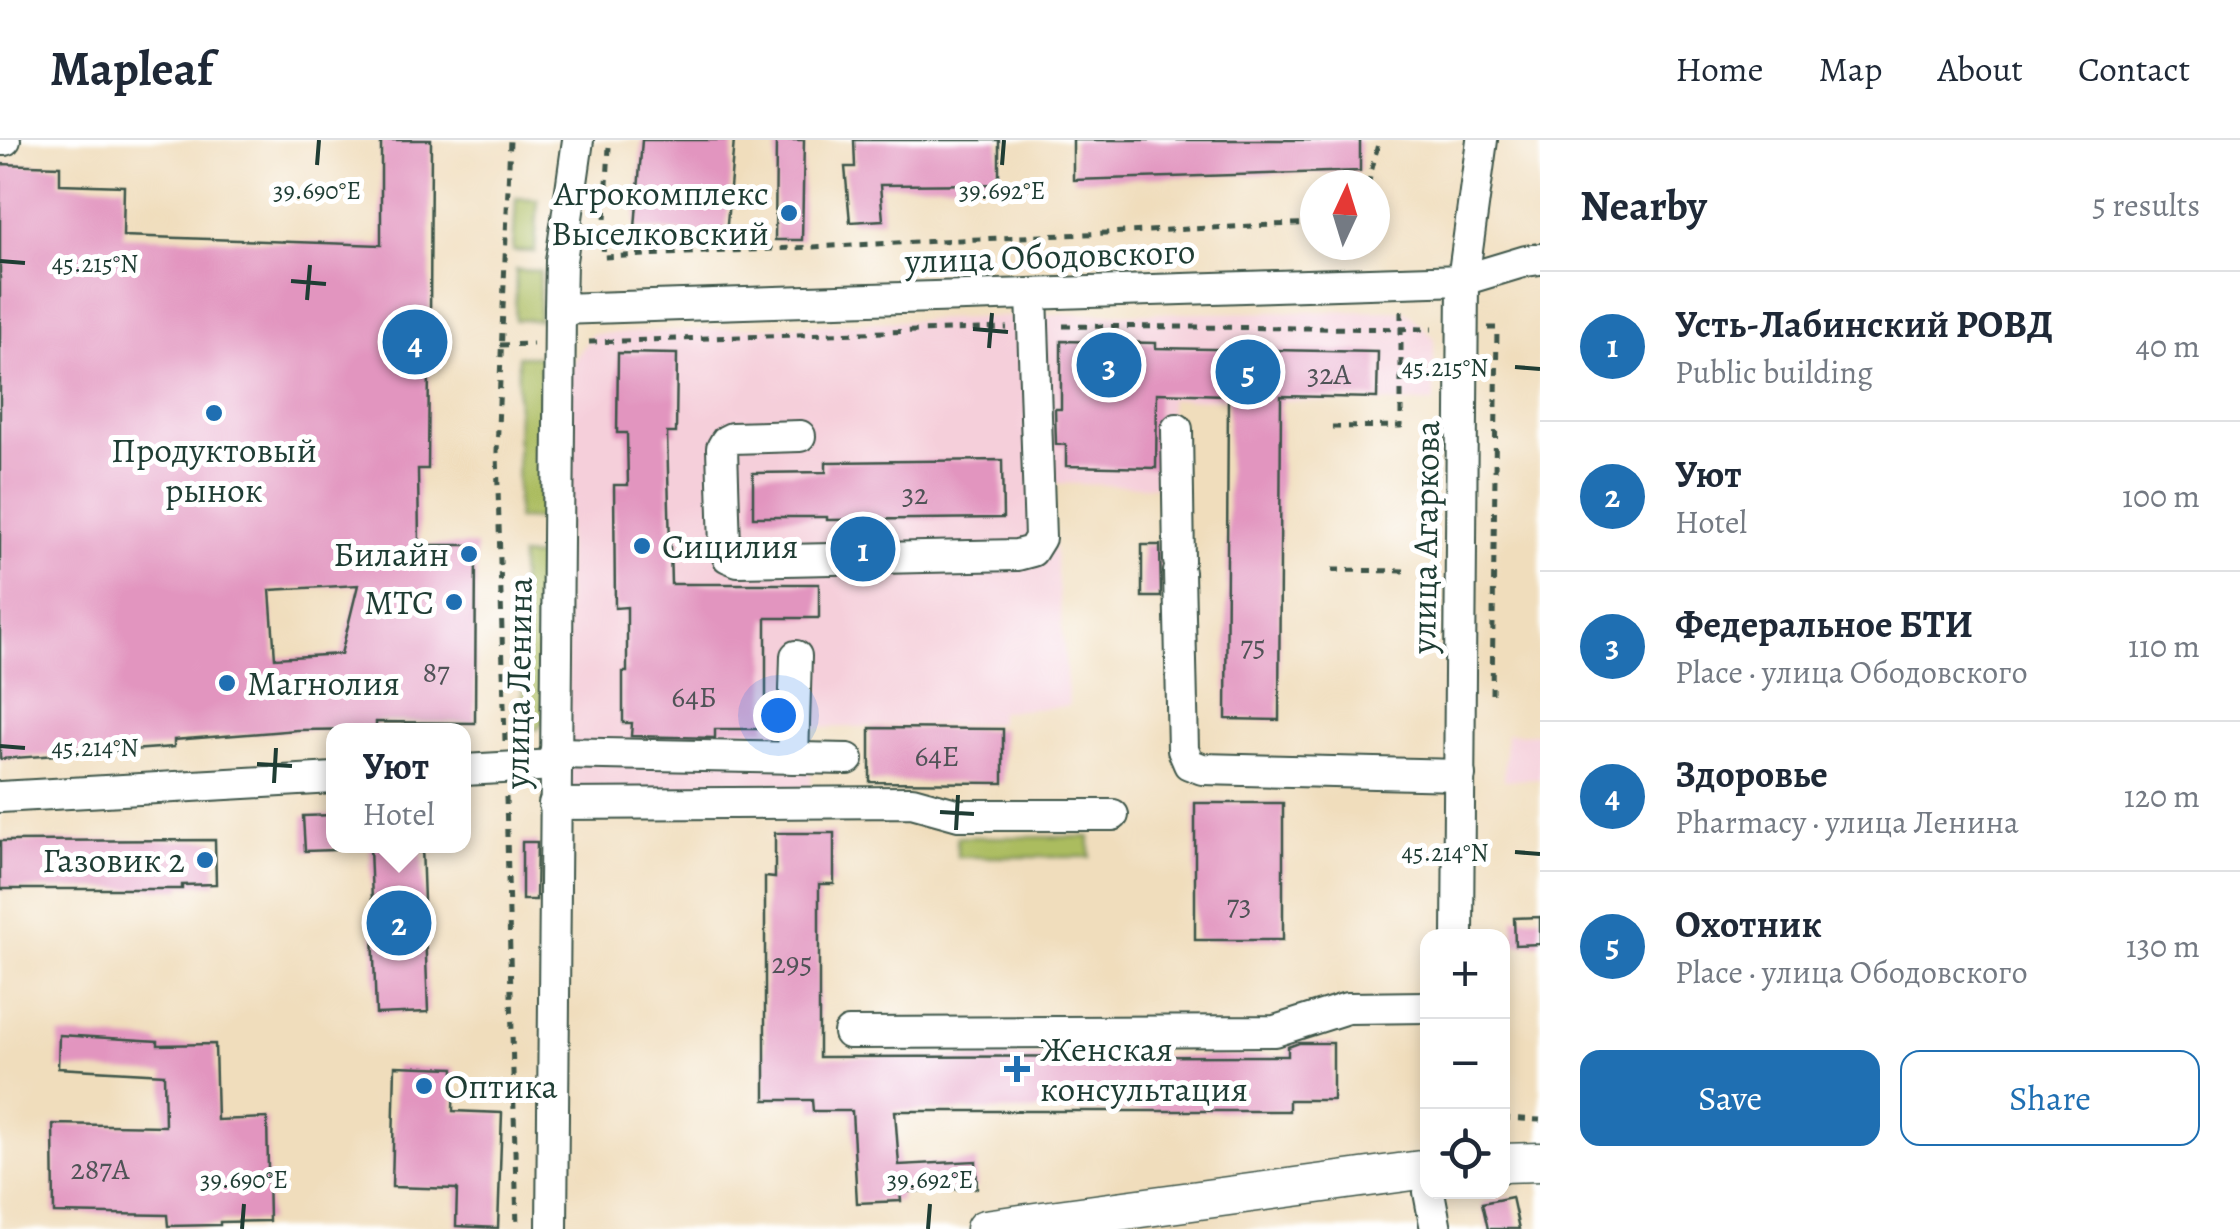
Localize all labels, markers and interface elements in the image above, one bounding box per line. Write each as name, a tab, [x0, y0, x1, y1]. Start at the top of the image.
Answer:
text: Mapleaf	[50, 36, 213, 102]
text: Home	[1675, 45, 1763, 93]
text: Map	[1818, 45, 1882, 93]
text: About	[1937, 45, 2023, 93]
text: Contact	[2078, 45, 2190, 93]
place label: Агрокомплекс Выселковский	[551, 169, 769, 257]
north arrow	[1300, 170, 1390, 260]
text: 39.690°E	[273, 174, 361, 208]
text: 39.692°E	[959, 174, 1045, 208]
text: Nearby	[1580, 177, 1707, 234]
text: 5 results	[2092, 183, 2200, 227]
marker: Агрокомплекс Выселковский	[778, 202, 800, 224]
street label: улица Ободовского	[903, 227, 1196, 285]
text: 45.215°N	[52, 247, 138, 281]
text: Усть-Лабинский РОВД	[1675, 298, 2053, 350]
pin: 4	[382, 304, 448, 380]
text: 1	[1607, 324, 1618, 368]
text: 40 m	[2135, 324, 2200, 368]
pin: 3	[1076, 328, 1142, 402]
pin: 5	[1216, 334, 1280, 410]
text: Public building	[1675, 350, 1873, 394]
text: 45.215°N	[1402, 351, 1488, 385]
house number: 32А	[1307, 354, 1352, 394]
marker: Продуктовый рынок	[203, 402, 225, 424]
street label: улица Агаркова	[1399, 420, 1451, 655]
place label: Продуктовый рынок	[111, 426, 317, 514]
text: Уют	[1675, 448, 1742, 500]
house number: 32	[902, 474, 928, 514]
text: 2	[1605, 474, 1620, 518]
text: 100 m	[2122, 474, 2200, 518]
text: Hotel	[1675, 500, 1747, 544]
pin: 1	[830, 512, 896, 586]
place label: Сицилия	[662, 522, 799, 570]
place label: Билайн	[333, 530, 449, 578]
marker: Сицилия	[631, 535, 653, 557]
marker: Билайн	[458, 543, 480, 565]
street label: улица Ленина	[492, 577, 544, 790]
place label: МТС	[364, 578, 434, 626]
marker: МТС	[443, 591, 465, 613]
text: Федеральное БТИ	[1675, 598, 1973, 650]
text: 3	[1606, 624, 1619, 668]
text: 110 m	[2128, 624, 2200, 668]
house number: 75	[1240, 626, 1266, 666]
text: Place · улица Ободовского	[1675, 650, 2028, 694]
house number: 87	[422, 652, 450, 692]
place label: Магнолия	[247, 659, 400, 707]
marker: Магнолия	[216, 672, 238, 694]
house number: 64Б	[671, 677, 717, 717]
your location	[753, 690, 804, 741]
popup	[326, 723, 471, 853]
text: 45.214°N	[52, 731, 139, 765]
house number: 64Е	[914, 736, 960, 776]
text: Уют	[362, 740, 429, 792]
text: Здоровье	[1675, 748, 1828, 800]
text: 4	[1605, 774, 1620, 818]
text: 120 m	[2124, 774, 2200, 818]
text: Hotel	[362, 792, 435, 836]
text: Pharmacy · улица Ленина	[1675, 800, 2019, 844]
place label: Газовик 2	[42, 836, 185, 884]
text: 45.214°N	[1402, 836, 1489, 870]
marker: Газовик 2	[194, 849, 216, 871]
house number: 73	[1226, 885, 1252, 925]
pin: 2	[366, 886, 432, 960]
text: Охотник	[1675, 898, 1822, 950]
text: 5	[1606, 924, 1619, 968]
text: 130 m	[2126, 924, 2200, 968]
map controls	[1420, 929, 1510, 1199]
button: +	[1420, 929, 1510, 1019]
house number: 295	[772, 943, 812, 983]
text: Place · улица Ободовского	[1675, 950, 2028, 994]
button: −	[1420, 1019, 1510, 1109]
place label: Женская консультация	[1040, 1025, 1248, 1113]
button: Save	[1580, 1050, 1880, 1146]
button: Share	[1900, 1050, 2200, 1146]
marker: Женская консультация	[1004, 1056, 1030, 1082]
place label: Оптика	[444, 1062, 558, 1110]
marker: Оптика	[413, 1075, 435, 1097]
button: locate	[1420, 1109, 1510, 1199]
house number: 287А	[71, 1149, 130, 1189]
text: 39.690°E	[200, 1163, 288, 1197]
text: 39.692°E	[887, 1163, 973, 1197]

